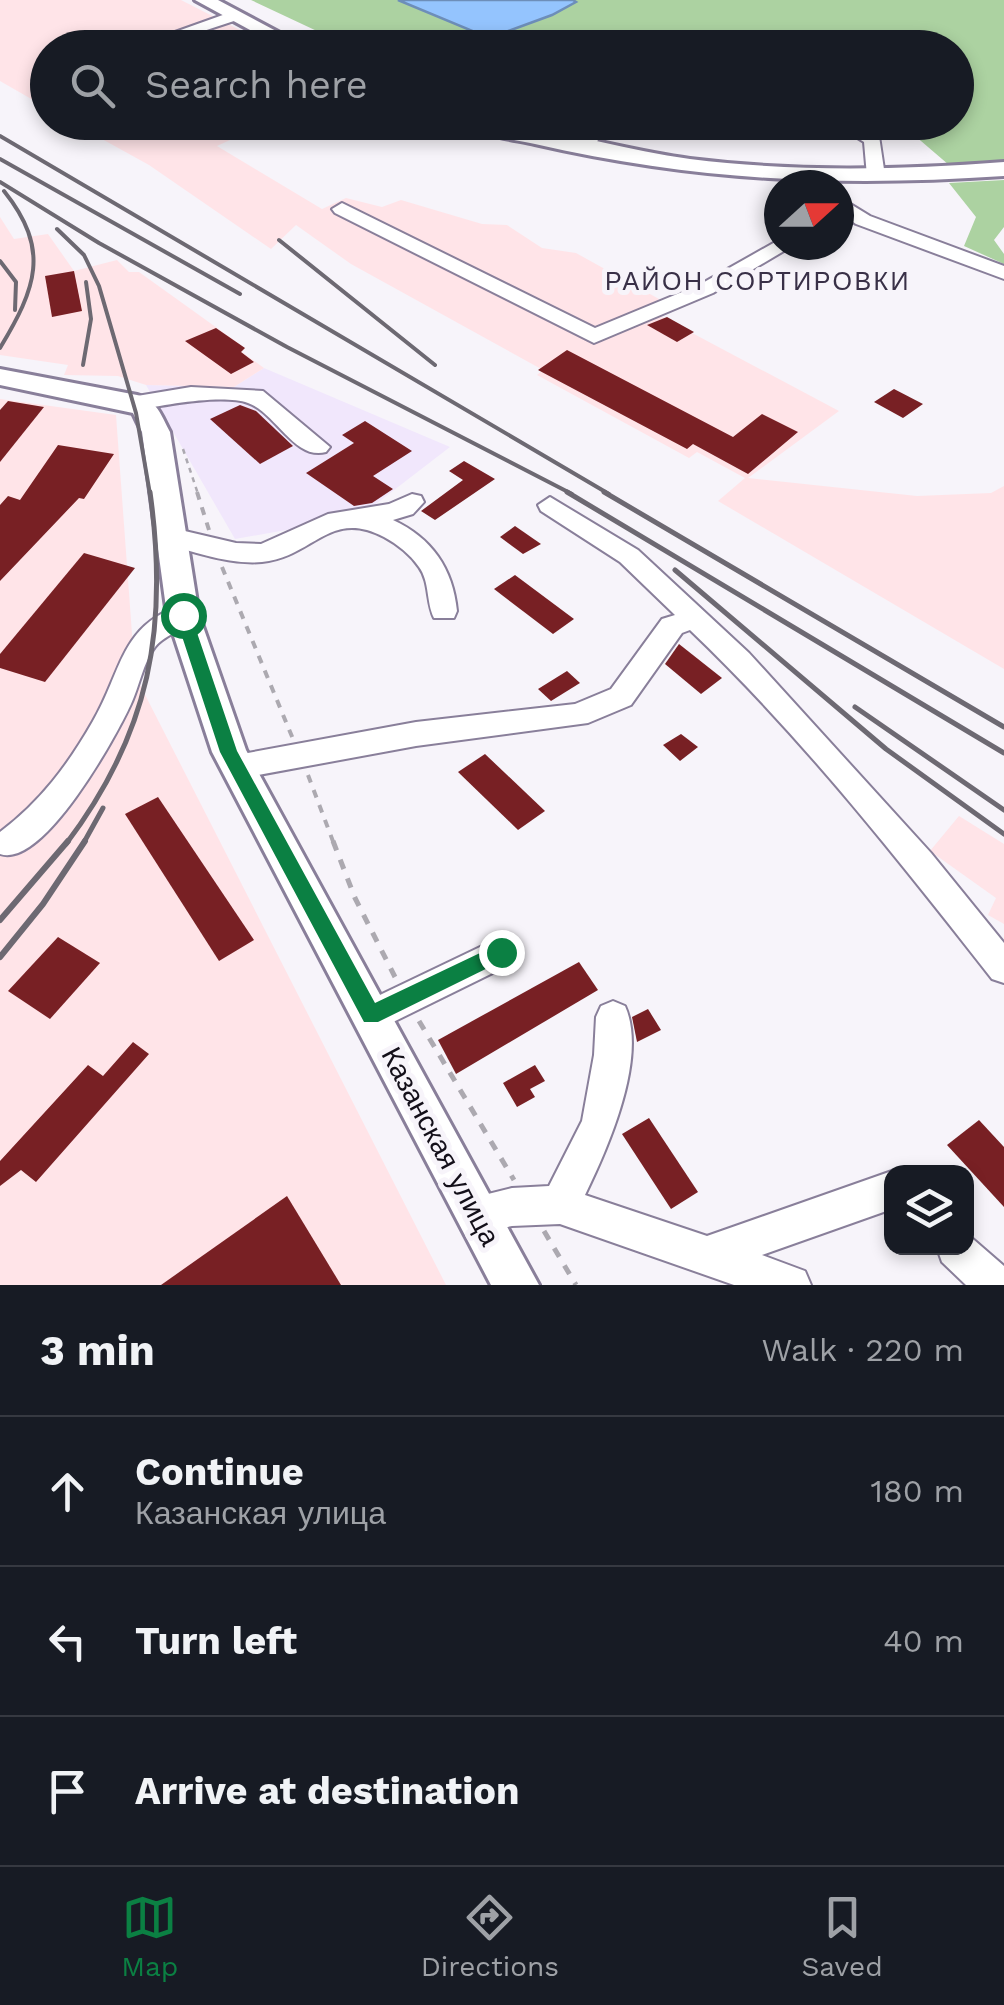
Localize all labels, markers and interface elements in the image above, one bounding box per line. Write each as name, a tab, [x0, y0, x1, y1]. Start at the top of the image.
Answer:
search box	[30, 30, 974, 140]
icon: search	[65, 58, 120, 113]
text: Search here	[145, 63, 368, 107]
north arrow	[764, 170, 854, 260]
district label: РАЙОН СОРТИРОВКИ	[605, 266, 911, 296]
route start	[161, 593, 207, 639]
route end	[479, 930, 525, 976]
street label: Казанская улица	[374, 1042, 507, 1251]
map controls	[884, 1165, 974, 1255]
button: layers	[884, 1165, 974, 1255]
text: 3 min	[40, 1326, 155, 1375]
text: Walk · 220 m	[762, 1331, 964, 1369]
text: Continue	[135, 1450, 304, 1494]
icon: ahead	[40, 1464, 95, 1519]
text: 180 m	[870, 1472, 964, 1510]
text: Казанская улица	[135, 1494, 386, 1532]
icon: left	[40, 1614, 95, 1669]
text: Turn left	[135, 1619, 297, 1663]
text: 40 m	[883, 1622, 964, 1660]
icon: arrive	[40, 1764, 95, 1819]
text: Arrive at destination	[135, 1769, 520, 1813]
tab: Map	[121, 1890, 178, 1983]
tab: Directions	[421, 1890, 559, 1983]
tab: Saved	[801, 1890, 883, 1983]

